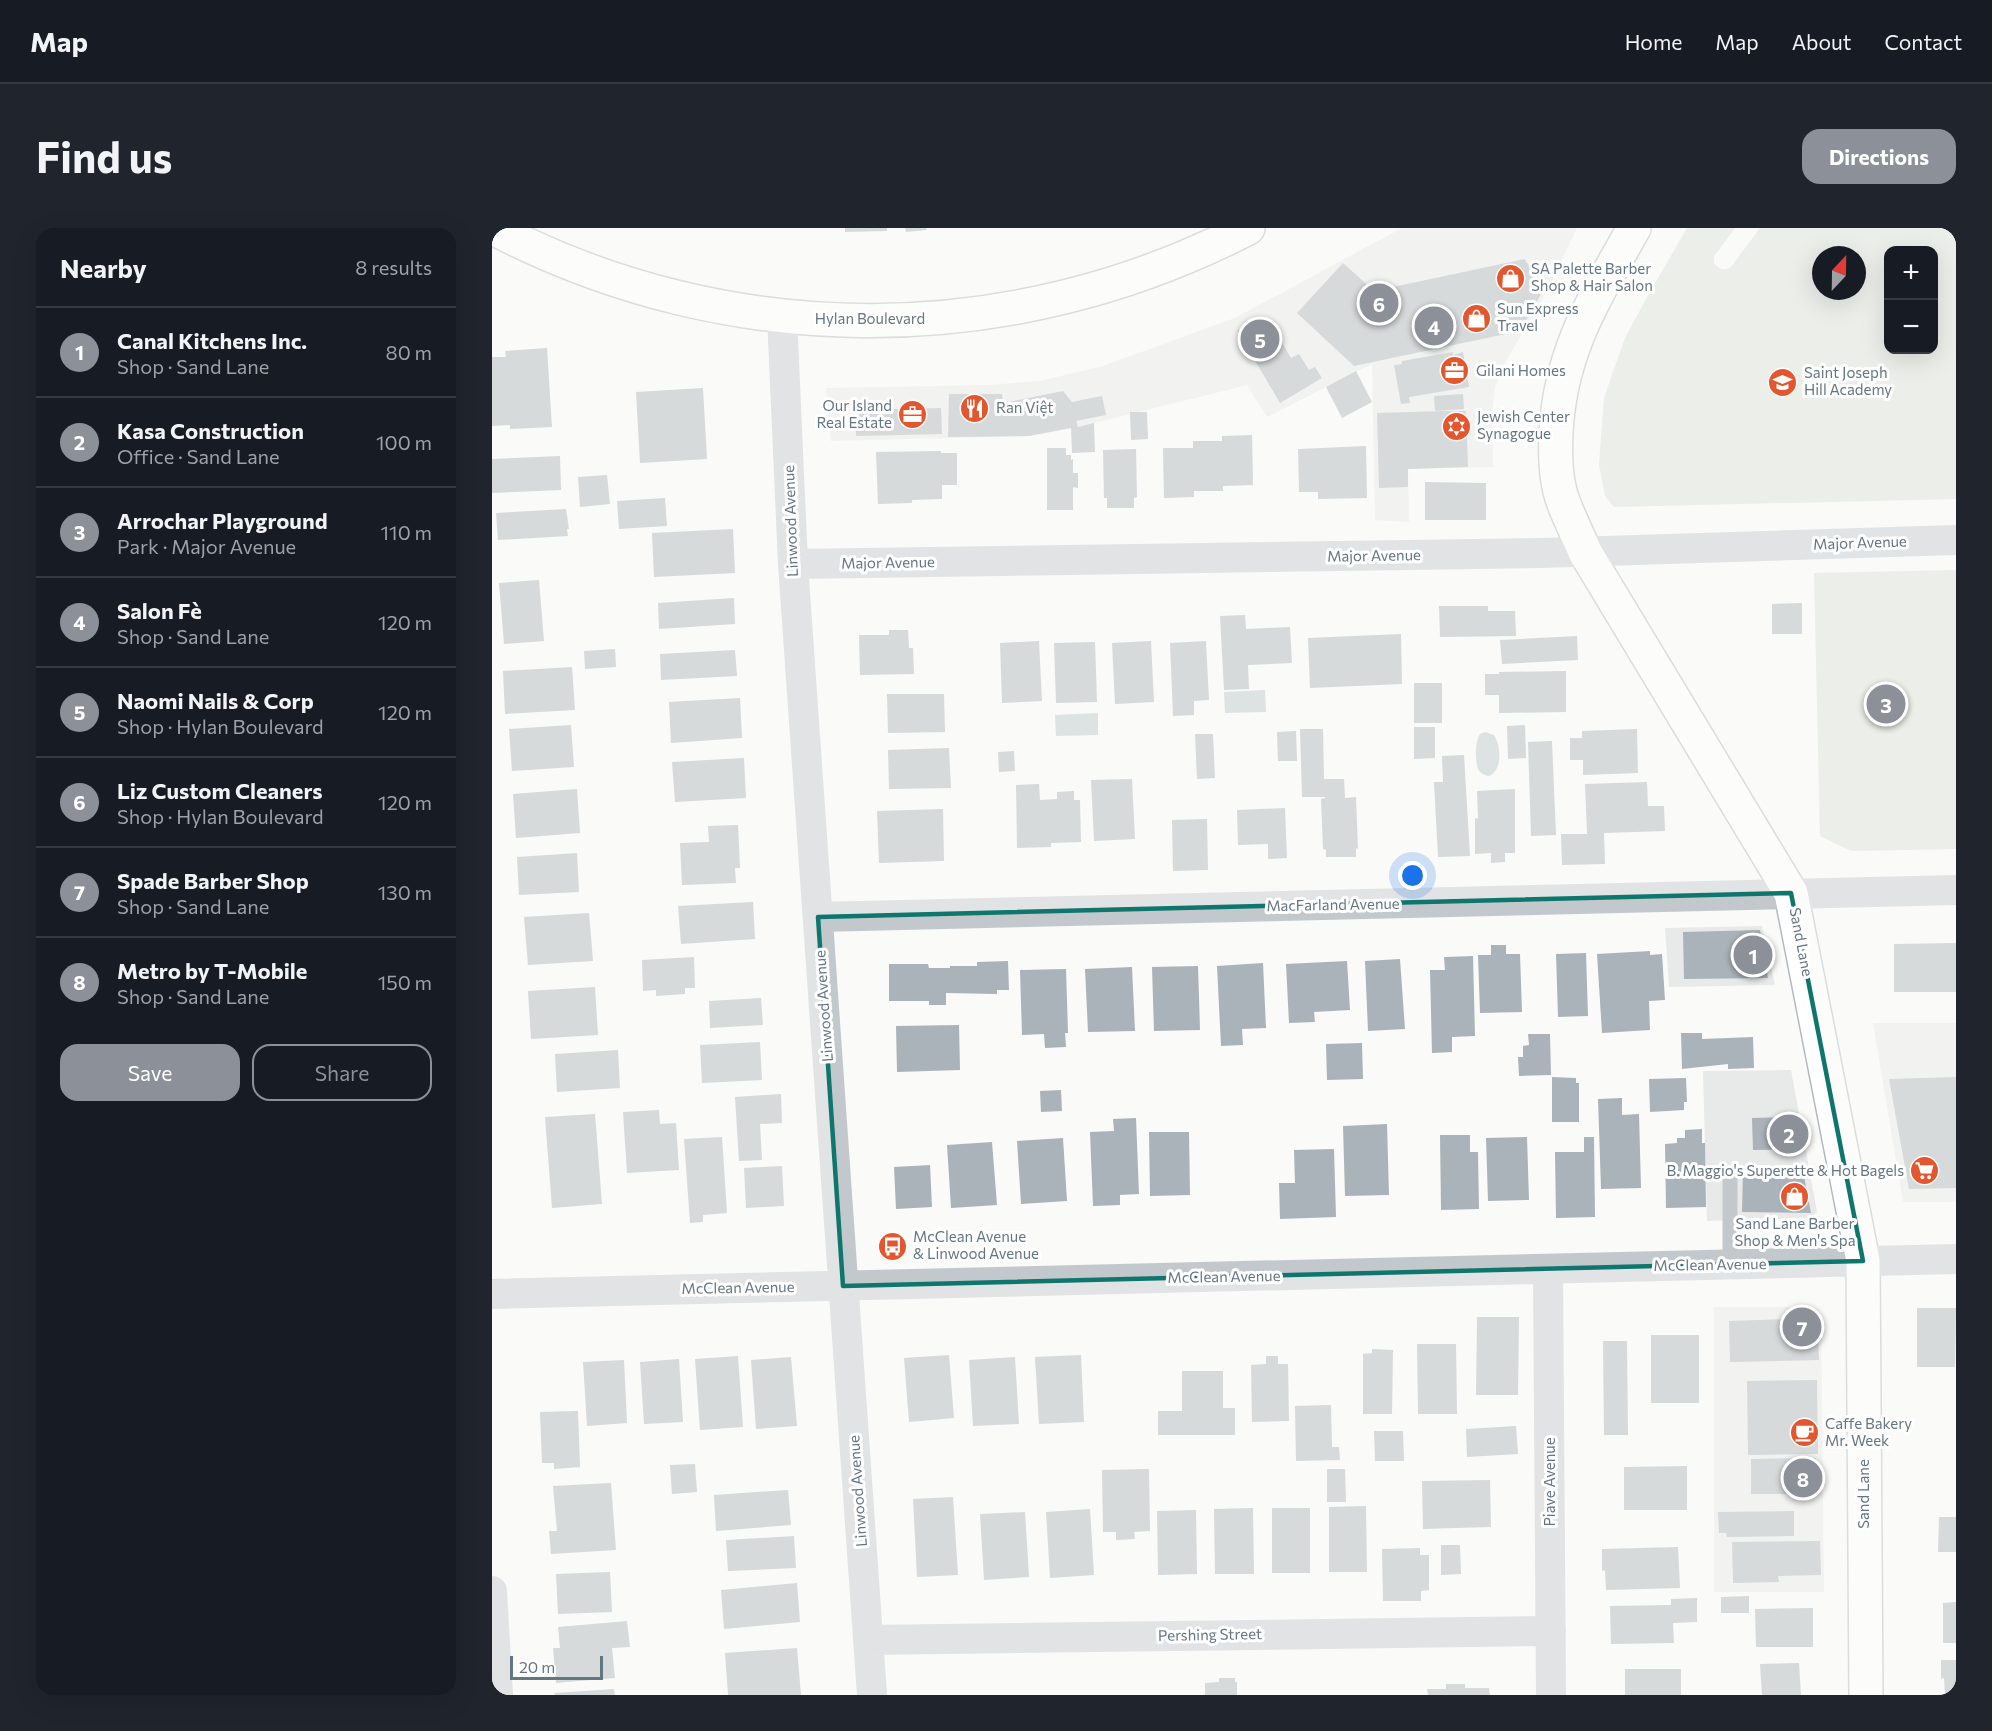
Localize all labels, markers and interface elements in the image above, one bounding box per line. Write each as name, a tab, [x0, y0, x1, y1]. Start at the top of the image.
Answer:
text: Map	[30, 24, 88, 58]
text: Home	[1625, 29, 1682, 54]
text: Map	[1715, 29, 1759, 54]
text: About	[1792, 29, 1851, 54]
text: Contact	[1884, 29, 1962, 54]
button: Directions	[1802, 129, 1956, 184]
text: Find us	[36, 130, 172, 182]
north arrow	[1812, 246, 1866, 300]
map controls	[1884, 246, 1938, 354]
button: +	[1884, 246, 1938, 300]
text: Nearby	[60, 252, 147, 283]
text: 8 results	[355, 255, 432, 279]
place label: SA Palette Barber Shop & Hair Salon	[1531, 259, 1653, 294]
shop icon: SA Palette Barber Shop & Hair Salon	[1494, 262, 1526, 294]
pin: 6	[1360, 280, 1398, 326]
place label: Sun Express Travel	[1497, 299, 1579, 334]
button: −	[1884, 300, 1938, 354]
shop icon: Sun Express Travel	[1460, 302, 1492, 334]
pin: 4	[1414, 304, 1454, 348]
street label: Hylan Boulevard	[815, 309, 925, 327]
pin: 5	[1240, 316, 1280, 362]
text: Canal Kitchens Inc.	[117, 327, 307, 354]
text: 1	[75, 340, 84, 364]
text: 80 m	[386, 340, 432, 364]
text: Shop · Sand Lane	[117, 354, 269, 378]
office icon: Gilani Homes	[1439, 355, 1471, 387]
place label: Gilani Homes	[1476, 361, 1566, 379]
place label: Saint Joseph Hill Academy	[1804, 363, 1892, 398]
school or university icon: Saint Joseph Hill Academy	[1767, 366, 1799, 398]
restaurant icon: Ran Việt	[959, 392, 991, 424]
place label: Our Island Real Estate	[816, 396, 892, 431]
place label: Ran Việt	[996, 398, 1053, 416]
office icon: Our Island Real Estate	[897, 399, 929, 431]
place label: Jewish Center Synagogue	[1477, 407, 1570, 442]
synagogue icon: Jewish Center Synagogue	[1440, 410, 1472, 442]
text: Kasa Construction	[117, 417, 304, 444]
text: 2	[74, 430, 85, 454]
text: 100 m	[376, 430, 432, 454]
text: Office · Sand Lane	[117, 444, 280, 468]
street label: Linwood Avenue	[779, 465, 801, 577]
text: Arrochar Playground	[117, 507, 328, 534]
text: 3	[74, 520, 85, 544]
text: 110 m	[381, 520, 432, 544]
street label: Major Avenue	[1813, 531, 1907, 553]
text: Park · Major Avenue	[117, 534, 296, 558]
street label: Major Avenue	[1327, 545, 1421, 565]
street label: Major Avenue	[841, 552, 935, 572]
text: Salon Fè	[117, 597, 202, 624]
text: 4	[73, 610, 86, 634]
text: 120 m	[378, 610, 432, 634]
text: Shop · Sand Lane	[117, 624, 269, 648]
pin: 3	[1866, 682, 1906, 726]
text: Naomi Nails & Corp	[117, 687, 314, 714]
text: 5	[74, 700, 85, 724]
text: 120 m	[378, 700, 432, 724]
text: Shop · Hylan Boulevard	[117, 714, 324, 738]
text: Liz Custom Cleaners	[117, 777, 322, 804]
text: 6	[73, 790, 86, 814]
text: 120 m	[378, 790, 432, 814]
text: Shop · Hylan Boulevard	[117, 804, 324, 828]
your location	[1398, 861, 1427, 890]
text: Spade Barber Shop	[117, 867, 309, 894]
text: 7	[74, 880, 85, 904]
text: 130 m	[378, 880, 432, 904]
text: Shop · Sand Lane	[117, 894, 269, 918]
street label: MacFarland Avenue	[1266, 894, 1400, 914]
street label: Sand Lane	[1786, 906, 1817, 978]
pin: 1	[1734, 932, 1772, 978]
street label: Linwood Avenue	[810, 949, 836, 1063]
text: Metro by T-Mobile	[117, 957, 307, 984]
text: 8	[73, 970, 86, 994]
text: 150 m	[378, 970, 432, 994]
text: Shop · Sand Lane	[117, 984, 269, 1008]
button: Save	[60, 1044, 240, 1101]
button: Share	[252, 1044, 432, 1101]
pin: 2	[1770, 1112, 1808, 1156]
supermarket icon: B. Maggio's Superette & Hot Bagels	[1909, 1155, 1941, 1187]
place label: B. Maggio's Superette & Hot Bagels	[1667, 1161, 1904, 1179]
shop icon: Sand Lane Barber Shop & Men's Spa	[1779, 1181, 1811, 1213]
place label: Sand Lane Barber Shop & Men's Spa	[1734, 1214, 1856, 1249]
place label: McClean Avenue & Linwood Avenue	[913, 1227, 1039, 1262]
bus stop icon: McClean Avenue & Linwood Avenue	[876, 1230, 908, 1262]
street label: McClean Avenue	[1653, 1254, 1767, 1274]
street label: McClean Avenue	[1167, 1266, 1281, 1286]
street label: McClean Avenue	[681, 1277, 795, 1297]
pin: 7	[1782, 1304, 1822, 1350]
place label: Caffe Bakery Mr. Week	[1825, 1414, 1912, 1449]
cafe icon: Caffe Bakery Mr. Week	[1788, 1417, 1820, 1449]
street label: Linwood Avenue	[844, 1434, 870, 1548]
street label: Piave Avenue	[1540, 1437, 1558, 1527]
pin: 8	[1784, 1456, 1822, 1500]
street label: Sand Lane	[1854, 1459, 1872, 1529]
street label: Pershing Street	[1158, 1624, 1262, 1644]
scale bar	[510, 1653, 603, 1680]
text: 20 m	[519, 1657, 555, 1676]

